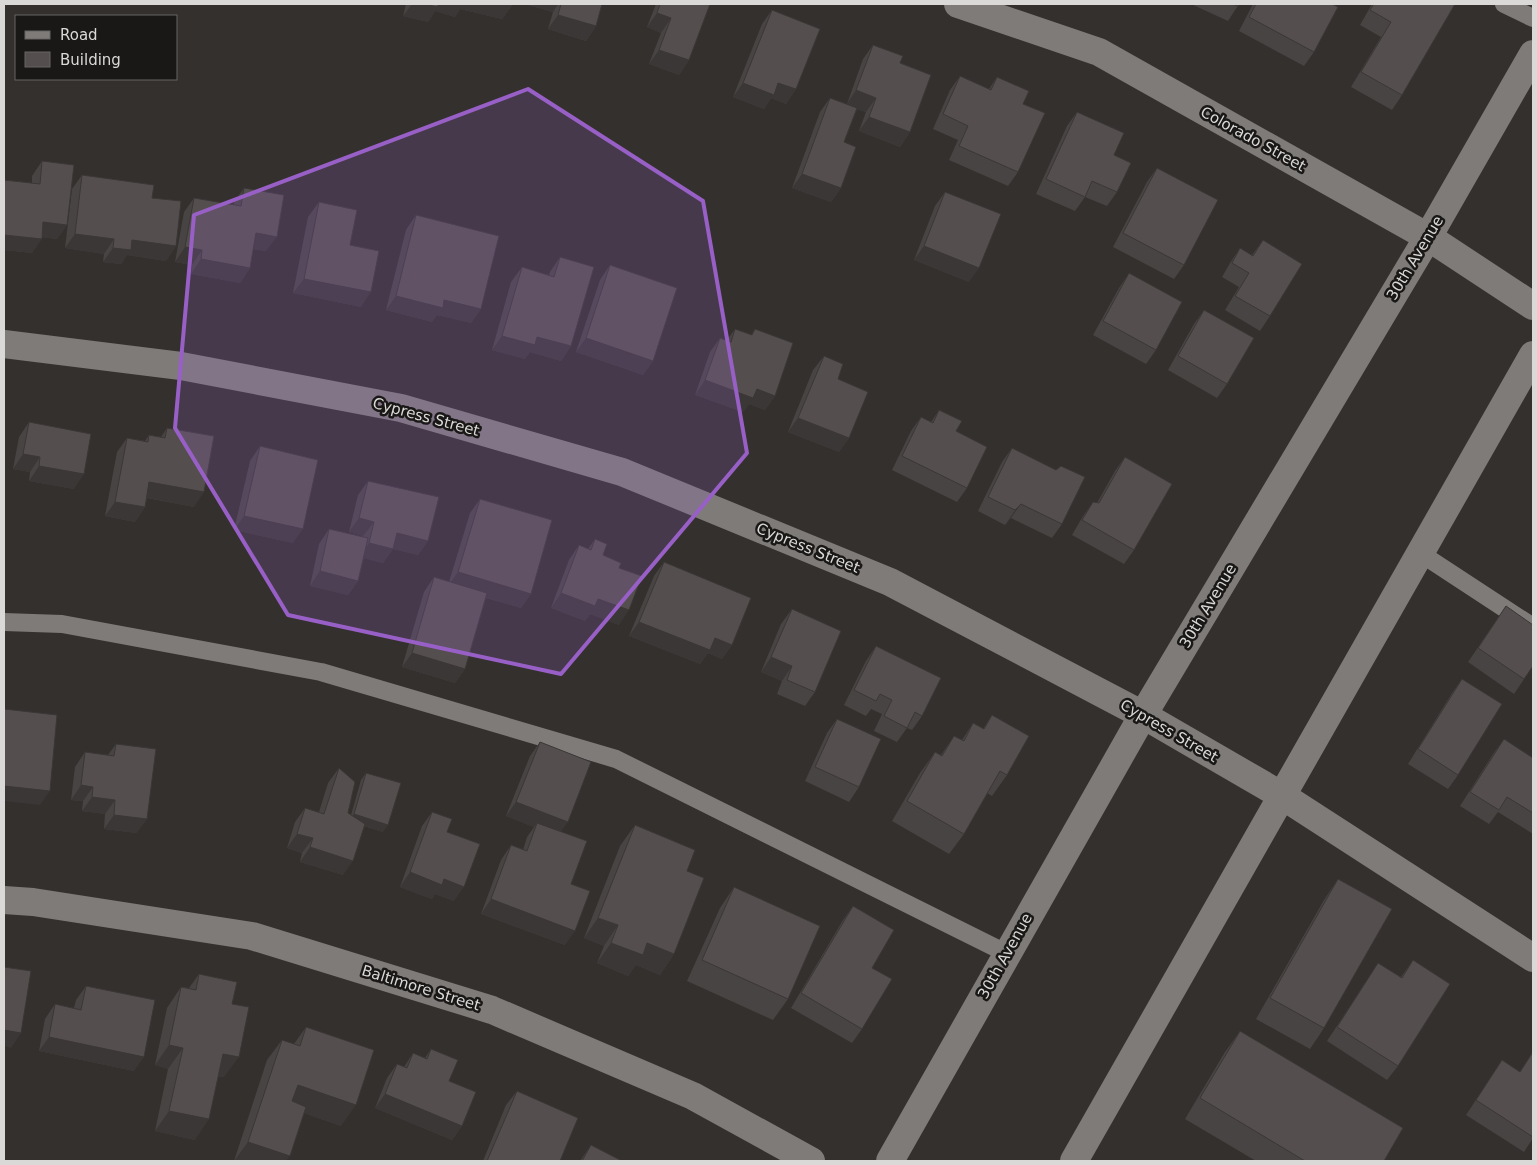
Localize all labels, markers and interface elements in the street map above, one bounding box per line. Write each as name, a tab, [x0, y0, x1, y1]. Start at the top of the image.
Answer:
legend	[15, 15, 178, 80]
text: Road	[60, 26, 98, 44]
text: Building	[60, 51, 121, 69]
street label: Colorado Street	[1197, 103, 1309, 175]
street label: 30th Avenue	[1383, 213, 1447, 303]
street label: Cypress Street	[371, 394, 482, 440]
street label: Cypress Street	[754, 519, 862, 577]
street label: 30th Avenue	[1176, 561, 1240, 651]
street label: Cypress Street	[1117, 696, 1221, 766]
street label: 30th Avenue	[974, 910, 1036, 1002]
street label: Baltimore Street	[360, 961, 483, 1015]

